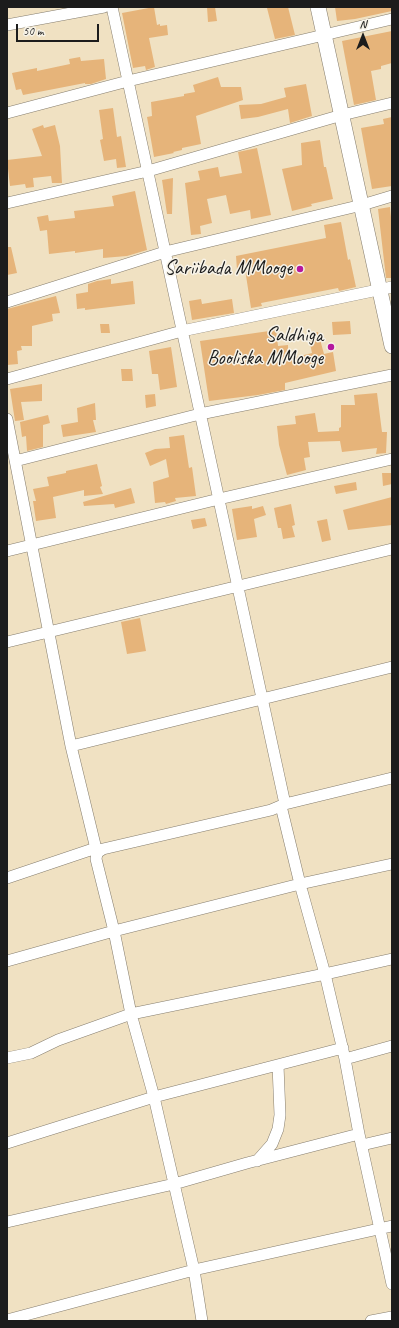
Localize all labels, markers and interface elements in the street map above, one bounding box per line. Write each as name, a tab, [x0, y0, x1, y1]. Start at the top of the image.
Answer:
scale bar	[18, 16, 101, 42]
north arrow	[343, 16, 383, 56]
text: N	[360, 17, 366, 31]
text: 50 m	[23, 23, 43, 39]
place label: Sariibada MMooge	[164, 257, 292, 281]
marker: Sariibada MMooge	[295, 264, 305, 274]
place label: Saldhiga Booliska MMooge	[207, 324, 323, 371]
marker: Saldhiga Booliska MMooge	[326, 342, 336, 352]

